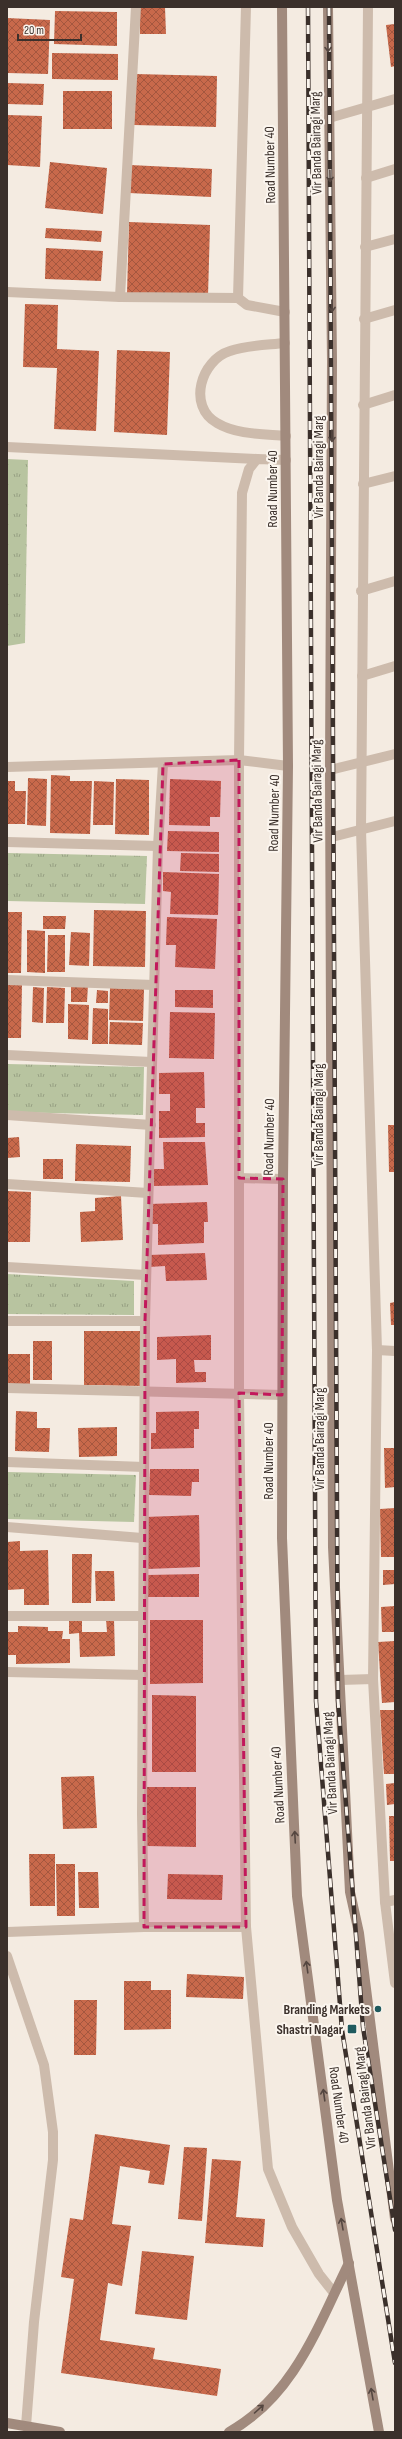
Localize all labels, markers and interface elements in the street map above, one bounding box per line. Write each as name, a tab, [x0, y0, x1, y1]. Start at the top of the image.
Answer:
scale bar	[18, 16, 81, 42]
text: 20 m	[24, 23, 44, 38]
one-way arrow	[324, 39, 332, 52]
street label: Vir Banda Bairagi Marg	[307, 91, 325, 195]
street label: Road Number 40	[261, 126, 279, 204]
one-way arrow	[326, 169, 334, 182]
one-way arrow	[328, 299, 336, 312]
street label: Vir Banda Bairagi Marg	[310, 415, 327, 519]
one-way arrow	[328, 429, 336, 442]
street label: Road Number 40	[264, 450, 281, 528]
street label: Vir Banda Bairagi Marg	[308, 739, 326, 843]
street label: Road Number 40	[265, 774, 283, 852]
street label: Vir Banda Bairagi Marg	[310, 1063, 327, 1167]
street label: Road Number 40	[260, 1098, 278, 1176]
street label: Vir Banda Bairagi Marg	[311, 1387, 328, 1491]
street label: Road Number 40	[260, 1422, 277, 1500]
street label: Vir Banda Bairagi Marg	[319, 1711, 341, 1815]
street label: Road Number 40	[267, 1746, 289, 1824]
one-way arrow	[291, 1831, 298, 1844]
one-way arrow	[303, 1961, 310, 1974]
place label: Branding Markets	[283, 2001, 370, 2018]
marker: Branding Markets	[373, 2004, 383, 2014]
place label: Shastri Nagar	[276, 2021, 344, 2038]
marker: Shastri Nagar	[346, 2023, 358, 2035]
street label: Vir Banda Bairagi Marg	[350, 2045, 380, 2150]
street label: Road Number 40	[325, 2066, 353, 2144]
one-way arrow	[320, 2089, 327, 2102]
one-way arrow	[337, 2218, 345, 2231]
one-way arrow	[368, 2387, 376, 2400]
one-way arrow	[254, 2404, 265, 2413]

